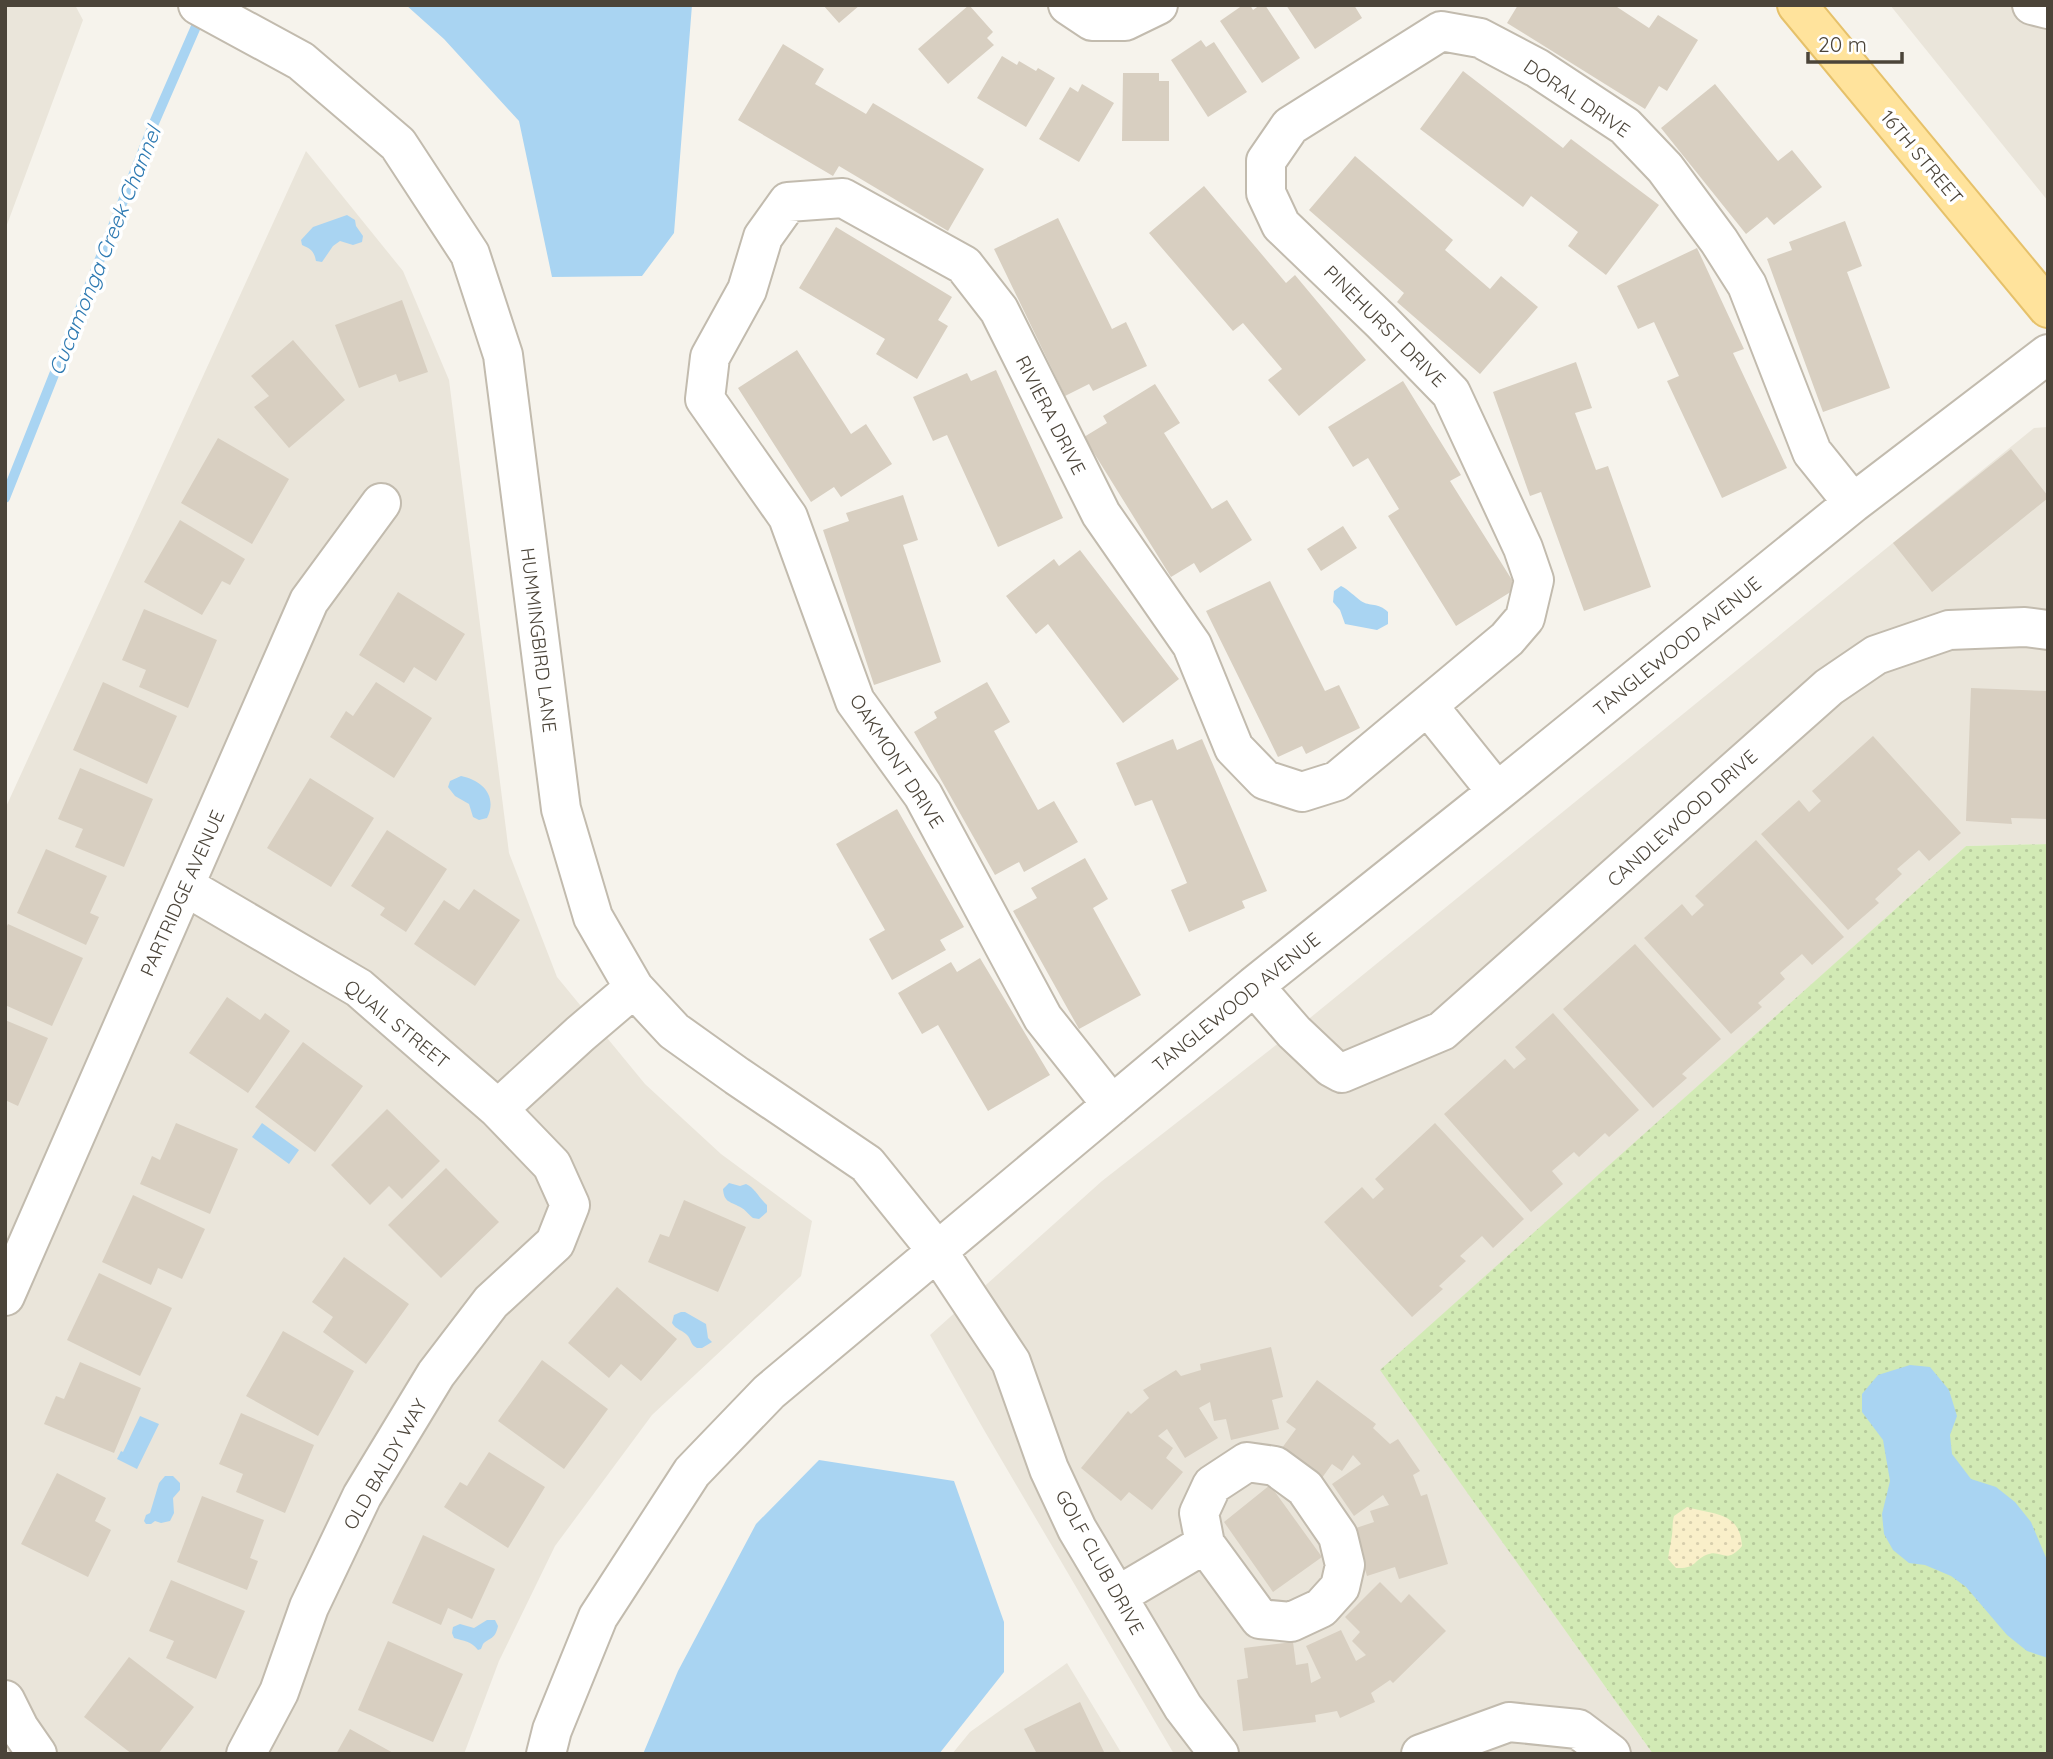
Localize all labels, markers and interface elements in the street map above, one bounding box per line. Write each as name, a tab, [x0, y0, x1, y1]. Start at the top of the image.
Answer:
scale bar	[1808, 21, 1902, 65]
text: 20 m	[1818, 31, 1867, 57]
street label: DORAL DRIVE	[1519, 54, 1635, 142]
street label: 16TH STREET	[1876, 105, 1968, 209]
water label: Cucamonga Creek Channel	[42, 120, 167, 379]
street label: PINEHURST DRIVE	[1319, 260, 1451, 392]
street label: RIVIERA DRIVE	[1011, 351, 1091, 479]
street label: HUMMINGBIRD LANE	[516, 546, 562, 734]
street label: TANGLEWOOD AVENUE	[1588, 571, 1766, 721]
street label: OAKMONT DRIVE	[845, 690, 949, 832]
street label: CANDLEWOOD DRIVE	[1602, 744, 1762, 892]
street label: PARTRIDGE AVENUE	[135, 806, 229, 980]
street label: TANGLEWOOD AVENUE	[1147, 927, 1325, 1077]
street label: QUAIL STREET	[340, 974, 454, 1074]
street label: OLD BALDY WAY	[338, 1394, 432, 1534]
street label: GOLF CLUB DRIVE	[1050, 1486, 1150, 1638]

